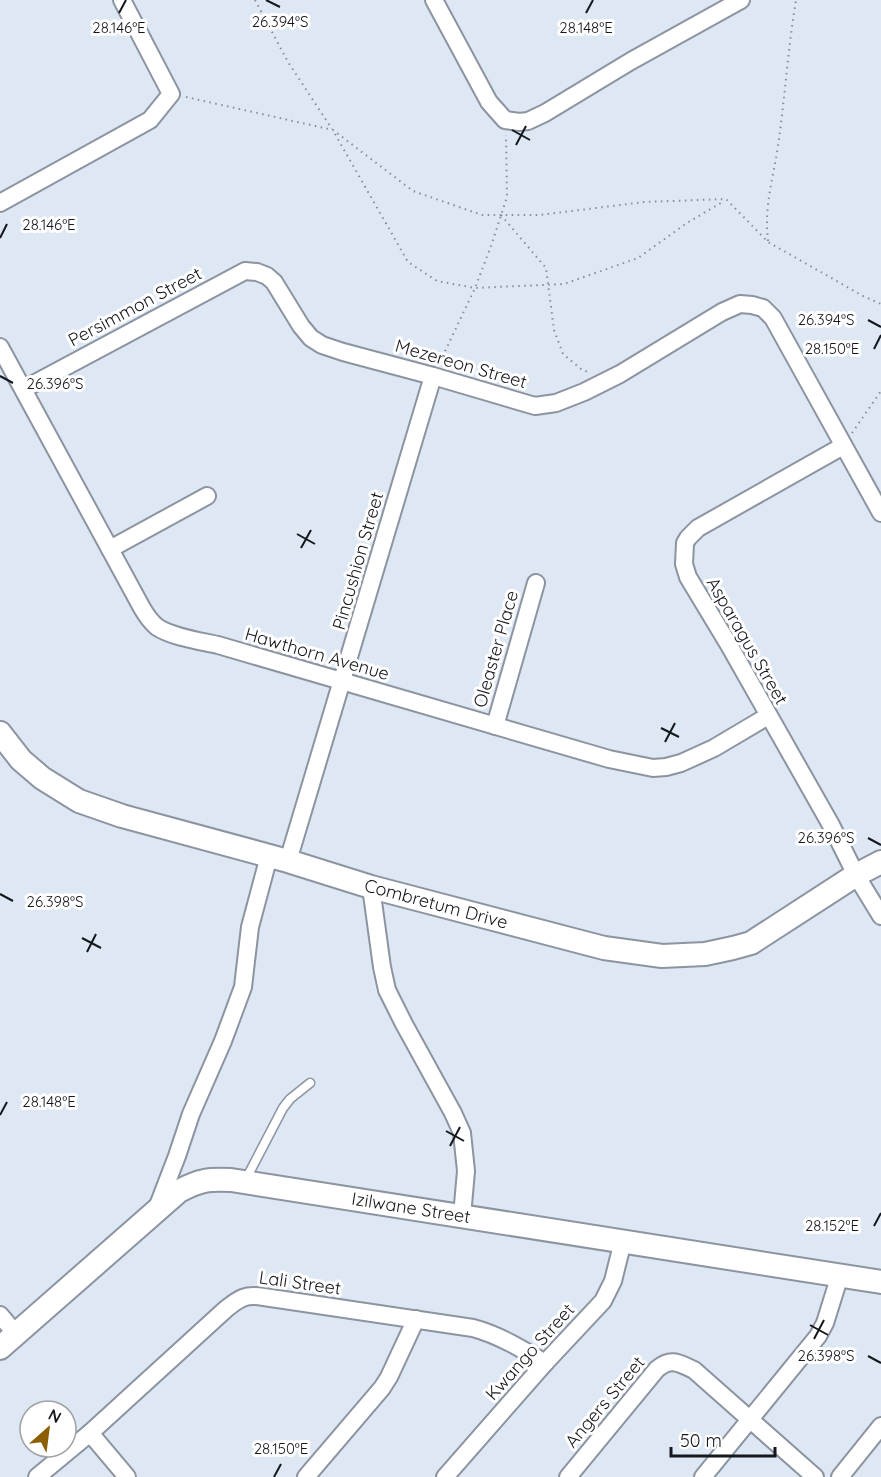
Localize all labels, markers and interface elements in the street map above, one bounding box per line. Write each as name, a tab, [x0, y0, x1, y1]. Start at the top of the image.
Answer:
text: 26.394°S	[252, 12, 308, 31]
text: 28.146°E	[92, 18, 146, 37]
text: 28.148°E	[559, 18, 613, 37]
text: 28.146°E	[22, 215, 76, 234]
street label: Persimmon Street	[64, 262, 206, 351]
text: 26.394°S	[798, 310, 854, 329]
street label: Mezereon Street	[393, 334, 530, 393]
text: 28.150°E	[805, 339, 859, 358]
text: 26.396°S	[27, 374, 83, 393]
street label: Pincushion Street	[327, 489, 388, 632]
street label: Asparagus Street	[702, 573, 793, 709]
street label: Oleaster Place	[468, 588, 523, 710]
street label: Hawthorn Avenue	[242, 622, 392, 685]
text: 26.396°S	[798, 828, 854, 847]
street label: Combretum Drive	[362, 873, 510, 934]
text: 26.398°S	[27, 892, 83, 911]
text: 28.148°E	[22, 1092, 76, 1111]
street label: Izilwane Street	[350, 1187, 472, 1228]
text: 28.152°E	[805, 1216, 859, 1235]
street label: Lali Street	[258, 1265, 343, 1300]
street label: Kwango Street	[480, 1298, 579, 1405]
text: 26.398°S	[798, 1346, 854, 1365]
street label: Angers Street	[560, 1351, 650, 1452]
north arrow	[18, 1399, 78, 1459]
text: N	[45, 1404, 65, 1427]
scale bar	[671, 1420, 774, 1458]
text: 50 m	[680, 1429, 722, 1452]
text: 28.150°E	[254, 1439, 308, 1458]

